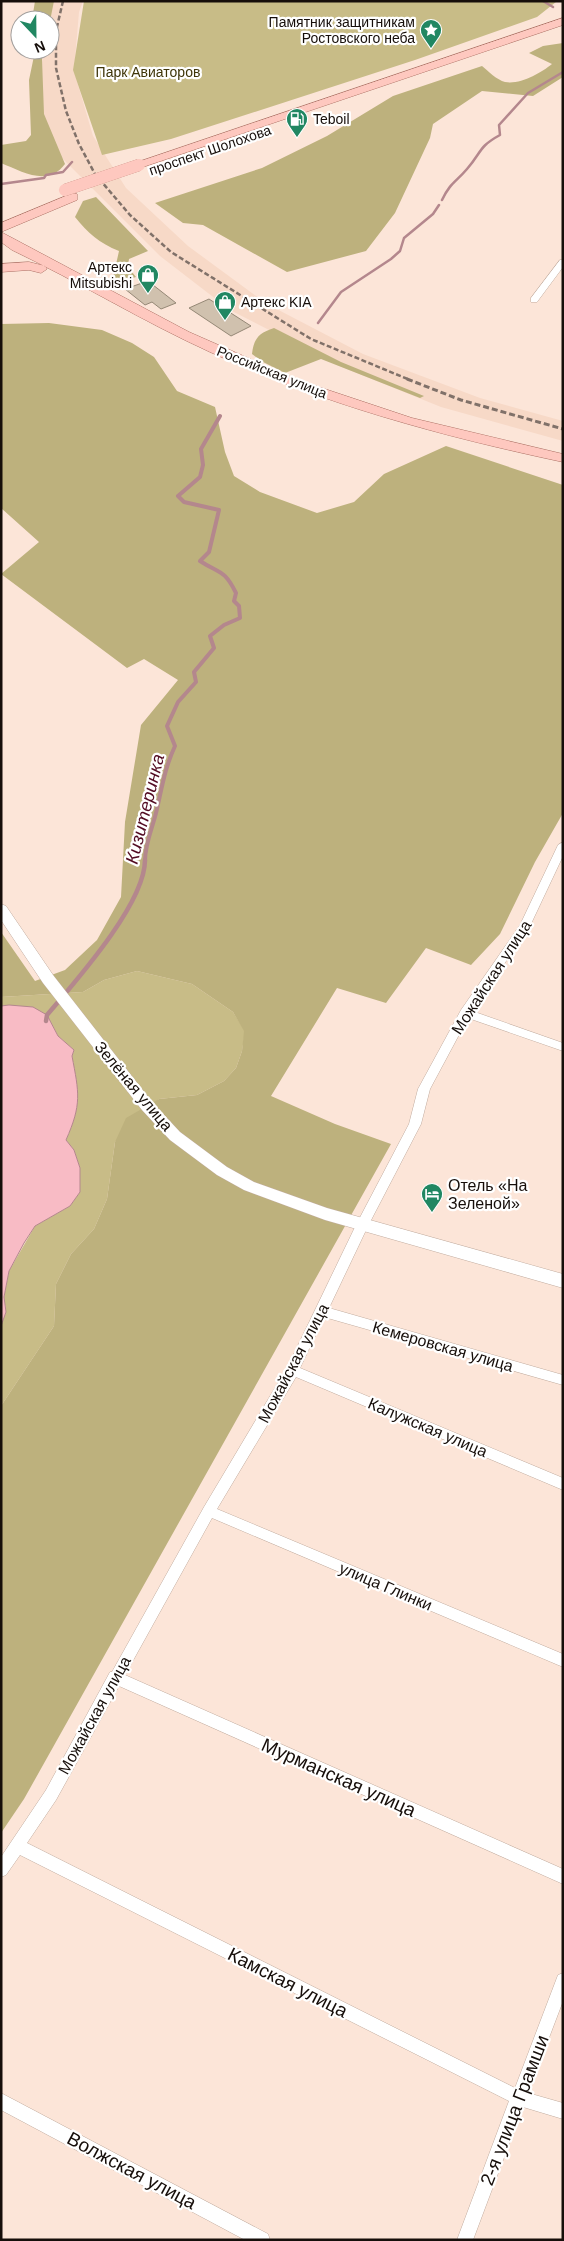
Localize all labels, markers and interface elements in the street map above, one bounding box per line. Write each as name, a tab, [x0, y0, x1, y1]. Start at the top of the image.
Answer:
north arrow	[10, 10, 60, 60]
place label: Памятник защитникам Ростовского неба	[269, 14, 415, 46]
place icon: Памятник защитникам Ростовского неба	[419, 18, 443, 49]
text: N	[32, 38, 48, 56]
park label: Парк Авиаторов	[96, 64, 200, 80]
fuel station icon: Teboil	[285, 107, 309, 138]
place label: Teboil	[313, 111, 350, 127]
street label: проспект Шолохова	[147, 122, 273, 178]
place label: Артекс Mitsubishi	[70, 259, 132, 291]
shop icon: Артекс Mitsubishi	[136, 263, 160, 294]
shop icon: Артекс KIA	[213, 290, 237, 321]
place label: Артекс KIA	[241, 294, 312, 310]
street label: Российская улица	[215, 343, 330, 401]
water label: Кизитеринка	[122, 752, 168, 866]
street label: Можайская улица	[448, 917, 535, 1037]
street label: Зелёная улица	[91, 1038, 176, 1134]
place label: Отель «На Зеленой»	[448, 1177, 528, 1212]
hotel icon: Отель «На Зеленой»	[420, 1182, 444, 1213]
street label: Можайская улица	[255, 1301, 332, 1426]
street label: Кемеровская улица	[371, 1318, 515, 1375]
street label: Калужская улица	[366, 1395, 490, 1460]
street label: улица Глинки	[337, 1559, 435, 1614]
street label: Можайская улица	[55, 1653, 134, 1777]
street label: Мурманская улица	[258, 1734, 420, 1821]
street label: Камская улица	[225, 1943, 351, 2022]
street label: 2-я улица Грамши	[476, 2032, 553, 2188]
street label: Волжская улица	[64, 2128, 200, 2214]

